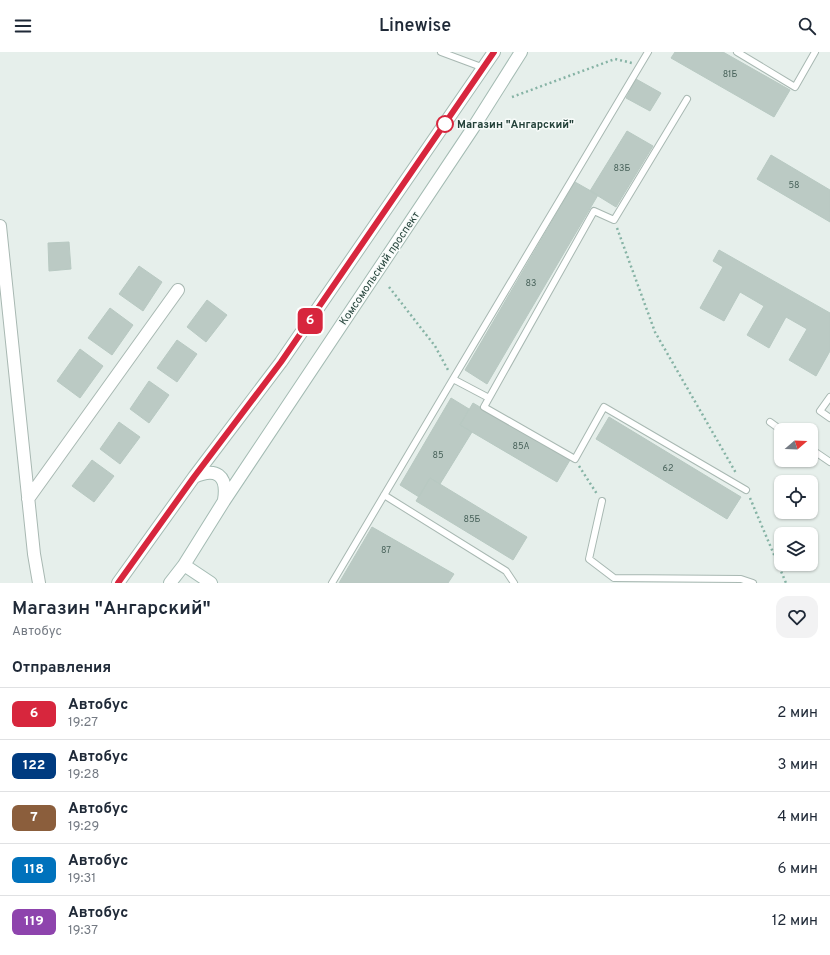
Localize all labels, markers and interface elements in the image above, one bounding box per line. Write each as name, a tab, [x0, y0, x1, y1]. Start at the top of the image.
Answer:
icon: menu	[12, 15, 34, 37]
text: Linewise	[379, 15, 451, 38]
icon: search	[796, 15, 818, 37]
house number: 81Б	[723, 69, 737, 80]
marker: Магазин "Ангарский"	[436, 115, 454, 133]
place label: Магазин "Ангарский"	[457, 118, 574, 132]
house number: 83Б	[614, 163, 630, 174]
house number: 58	[788, 180, 800, 191]
street label: Комсомольский проспект	[337, 209, 423, 328]
house number: 83	[526, 278, 536, 289]
line badge: 6	[297, 308, 323, 334]
text: 6	[306, 312, 314, 329]
north arrow	[774, 423, 818, 467]
map controls	[774, 423, 818, 571]
house number: 85А	[512, 441, 530, 452]
house number: 85	[432, 450, 444, 461]
house number: 62	[663, 463, 673, 474]
button: locate	[774, 475, 818, 519]
house number: 85Б	[464, 514, 481, 525]
button: layers	[774, 527, 818, 571]
house number: 87	[381, 545, 391, 556]
button: heart	[776, 596, 818, 638]
text: Магазин "Ангарский"	[12, 597, 211, 621]
text: Автобус	[12, 624, 62, 640]
text: Отправления	[12, 659, 111, 678]
text: Автобус	[68, 696, 128, 715]
text: 2 мин	[777, 704, 818, 723]
text: 6	[30, 705, 38, 722]
text: 19:27	[68, 715, 98, 731]
text: Автобус	[68, 748, 128, 767]
text: 3 мин	[777, 756, 818, 775]
text: 122	[23, 757, 45, 774]
text: 19:28	[68, 767, 99, 783]
text: Автобус	[68, 800, 128, 819]
text: 4 мин	[777, 808, 818, 827]
text: 7	[30, 809, 38, 826]
text: 19:29	[68, 819, 99, 835]
text: Автобус	[68, 852, 128, 871]
text: 6 мин	[778, 860, 818, 879]
text: 118	[24, 861, 44, 878]
text: 19:31	[68, 871, 96, 887]
text: Автобус	[68, 904, 128, 923]
text: 12 мин	[772, 912, 818, 931]
text: 119	[24, 913, 44, 930]
text: 19:37	[68, 923, 98, 939]

